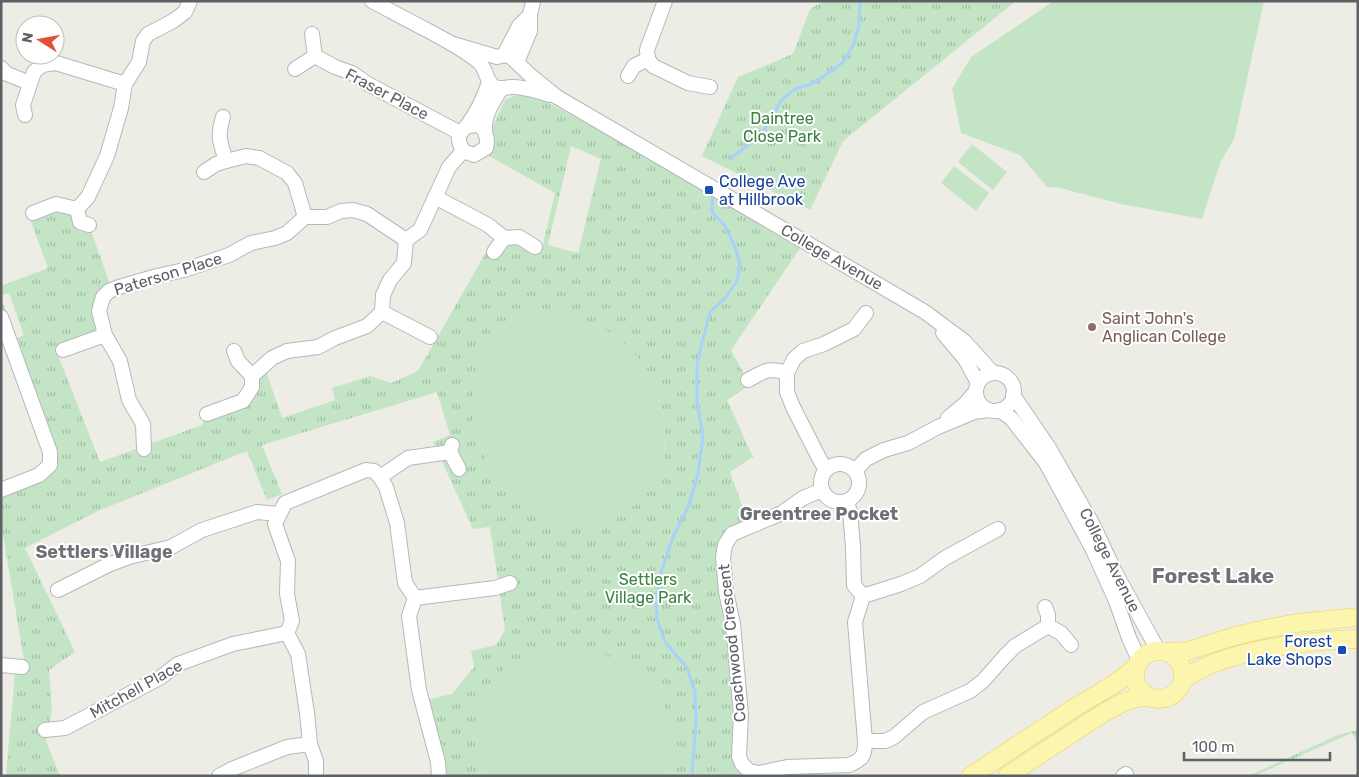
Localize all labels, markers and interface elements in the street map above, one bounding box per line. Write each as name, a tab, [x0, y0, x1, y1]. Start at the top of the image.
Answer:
north arrow	[15, 15, 65, 65]
text: N	[18, 31, 37, 44]
street label: Fraser Place	[342, 64, 432, 124]
park label: Daintree Close Park	[743, 109, 822, 146]
place label: College Ave at Hillbrook	[719, 172, 805, 209]
marker: College Ave at Hillbrook	[703, 184, 715, 196]
street label: College Avenue	[778, 220, 886, 294]
street label: Paterson Place	[112, 249, 224, 299]
place label: Saint John's Anglican College	[1102, 309, 1226, 346]
marker: Saint John's Anglican College	[1086, 321, 1098, 333]
district label: Greentree Pocket	[740, 503, 898, 525]
street label: College Avenue	[1076, 505, 1145, 615]
district label: Settlers Village	[35, 541, 173, 563]
street label: Coachwood Crescent	[714, 563, 750, 723]
district label: Forest Lake	[1152, 563, 1274, 588]
park label: Settlers Village Park	[605, 570, 692, 607]
place label: Forest Lake Shops	[1247, 632, 1332, 669]
marker: Forest Lake Shops	[1336, 644, 1348, 656]
street label: Mitchell Place	[86, 656, 186, 722]
scale bar	[1184, 730, 1330, 762]
text: 100 m	[1192, 738, 1234, 756]

